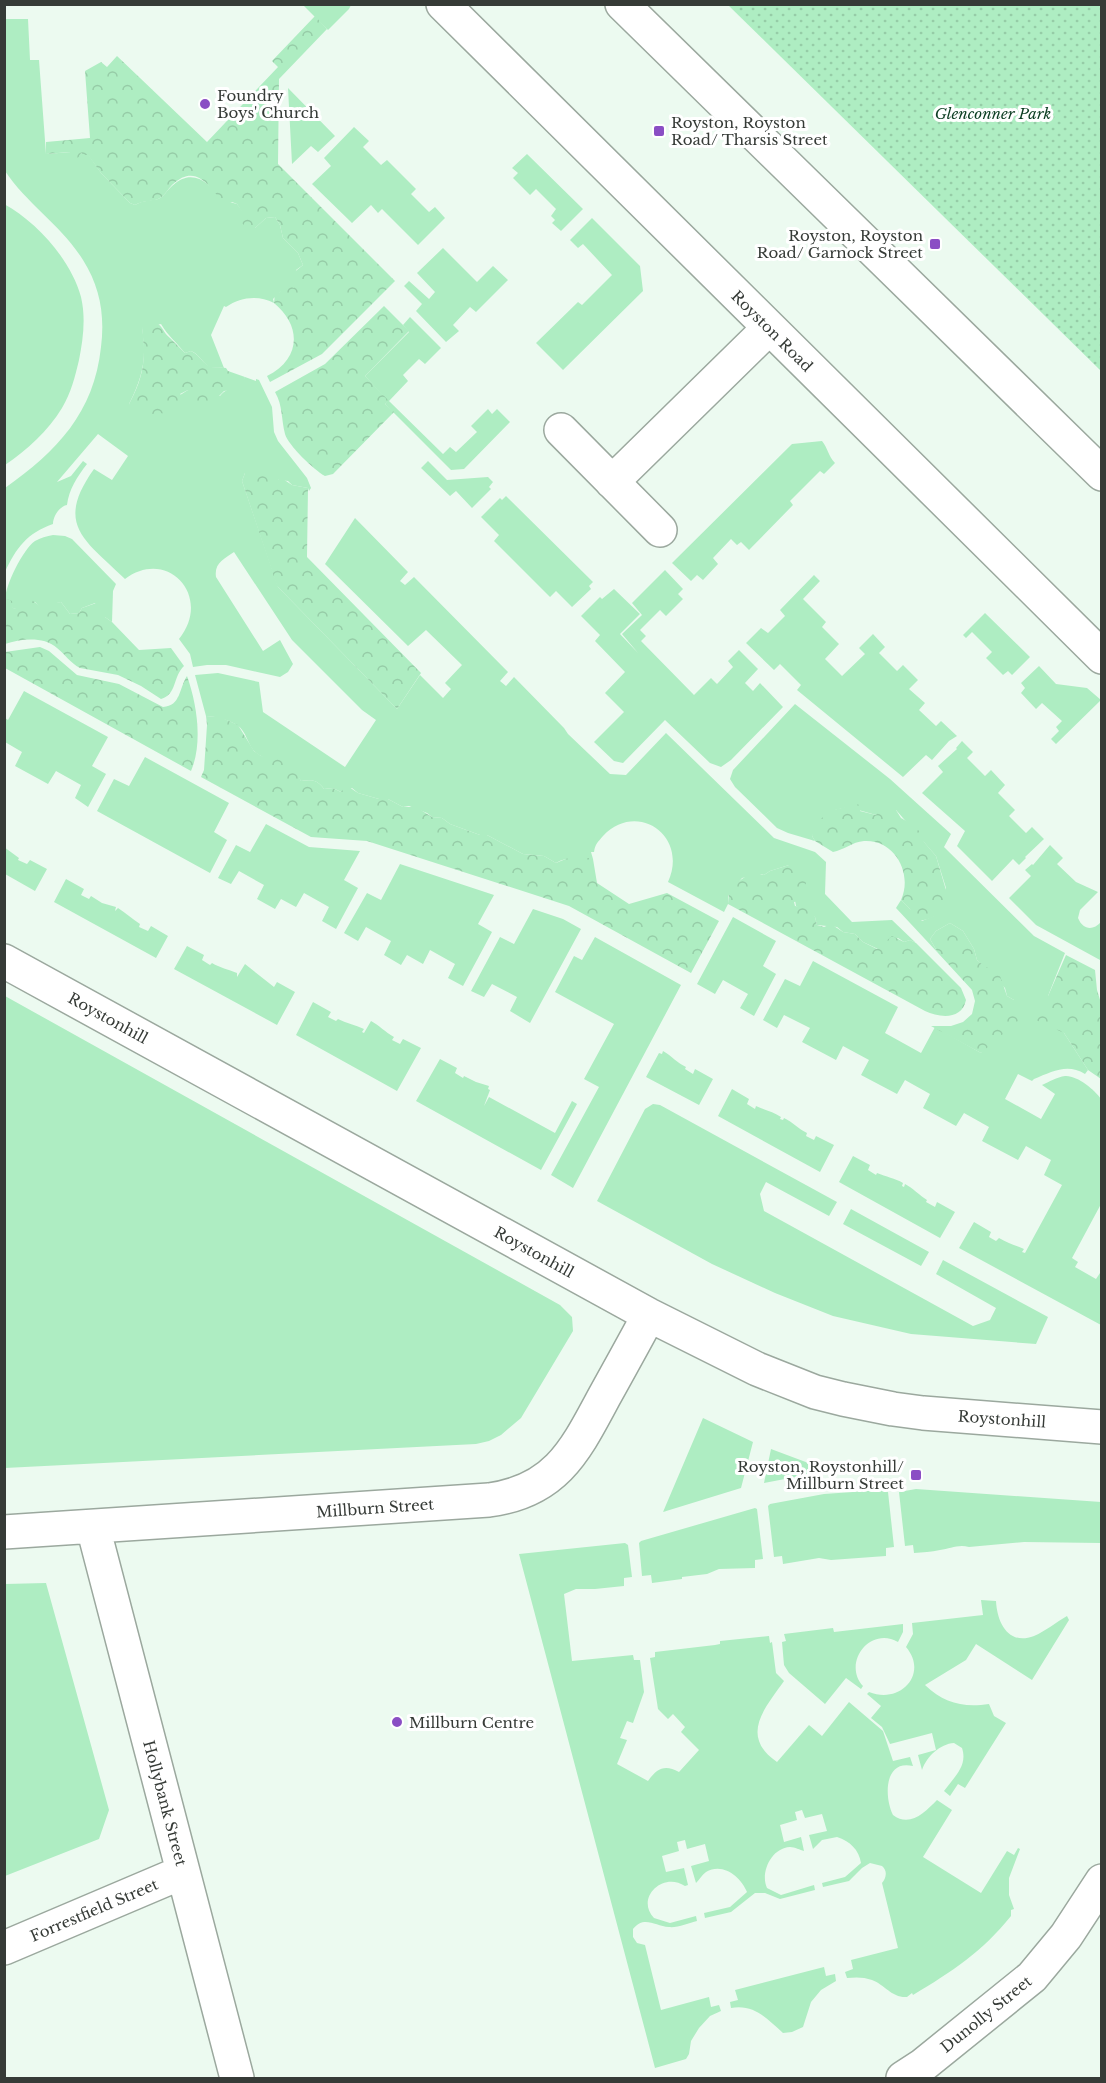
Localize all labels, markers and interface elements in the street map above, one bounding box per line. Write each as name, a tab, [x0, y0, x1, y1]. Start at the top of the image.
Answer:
place label: Foundry Boys' Church	[217, 86, 319, 122]
marker: Foundry Boys' Church	[198, 97, 212, 111]
park label: Glenconner Park	[935, 104, 1051, 123]
place label: Royston, Royston Road/ Tharsis Street	[671, 113, 828, 149]
marker: Royston, Royston Road/ Tharsis Street	[652, 124, 666, 138]
place label: Royston, Royston Road/ Garnock Street	[757, 226, 923, 262]
marker: Royston, Royston Road/ Garnock Street	[928, 237, 942, 251]
street label: Royston Road	[727, 286, 817, 376]
street label: Roystonhill	[65, 988, 151, 1048]
street label: Roystonhill	[491, 1222, 577, 1282]
street label: Roystonhill	[957, 1406, 1047, 1432]
place label: Royston, Roystonhill/ Millburn Street	[737, 1457, 904, 1493]
marker: Royston, Roystonhill/ Millburn Street	[909, 1468, 923, 1482]
street label: Millburn Street	[315, 1494, 435, 1522]
place label: Millburn Centre	[409, 1713, 534, 1732]
marker: Millburn Centre	[390, 1715, 404, 1729]
street label: Hollybank Street	[139, 1738, 191, 1868]
street label: Forrestfield Street	[27, 1874, 161, 1946]
street label: Dunolly Street	[937, 1971, 1036, 2057]

